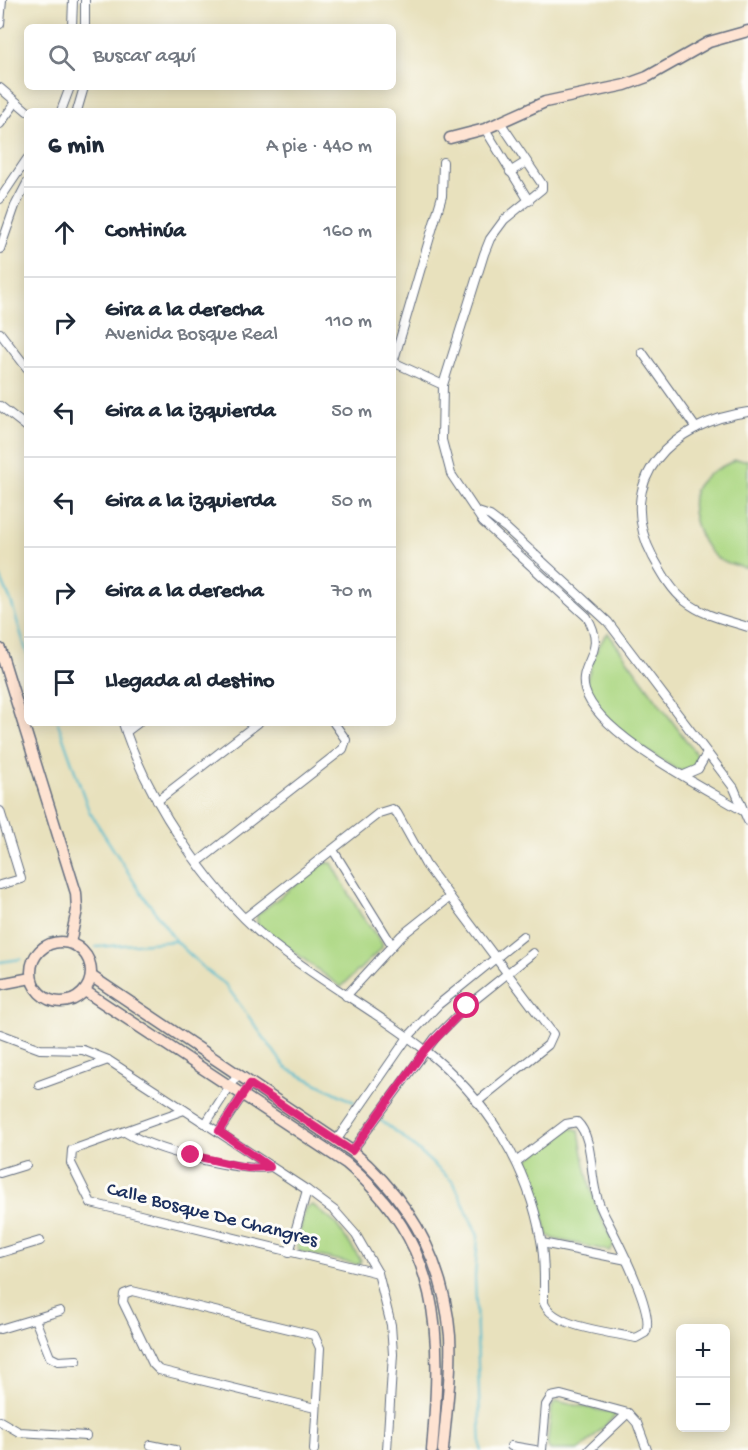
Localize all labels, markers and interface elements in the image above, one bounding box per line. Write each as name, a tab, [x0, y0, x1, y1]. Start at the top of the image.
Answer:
search box	[24, 24, 396, 90]
icon: search	[45, 41, 78, 74]
text: Buscar aquí	[93, 44, 196, 70]
text: 6 min	[48, 132, 104, 163]
text: A pie · 440 m	[266, 136, 372, 159]
icon: ahead	[48, 216, 81, 249]
text: Continúa	[105, 219, 186, 245]
text: 160 m	[323, 221, 372, 244]
text: Gira a la derecha	[105, 298, 263, 324]
icon: right	[48, 306, 81, 339]
text: 110 m	[326, 311, 372, 334]
text: Avenida Bosque Real	[105, 324, 278, 347]
icon: left	[48, 396, 81, 429]
text: Gira a la izquierda	[105, 399, 276, 425]
text: 50 m	[331, 401, 372, 424]
icon: left	[48, 486, 81, 519]
text: Gira a la izquierda	[105, 489, 276, 515]
text: 50 m	[331, 491, 372, 514]
icon: right	[48, 576, 81, 609]
text: Gira a la derecha	[105, 579, 263, 605]
text: 70 m	[331, 581, 372, 604]
icon: arrive	[48, 666, 81, 699]
text: Llegada al destino	[105, 669, 275, 695]
route start	[453, 992, 479, 1018]
route end	[177, 1141, 203, 1167]
street label: Calle Bosque De Changres	[104, 1179, 320, 1254]
map controls	[676, 1324, 730, 1432]
button: +	[676, 1324, 730, 1378]
button: −	[676, 1378, 730, 1432]

